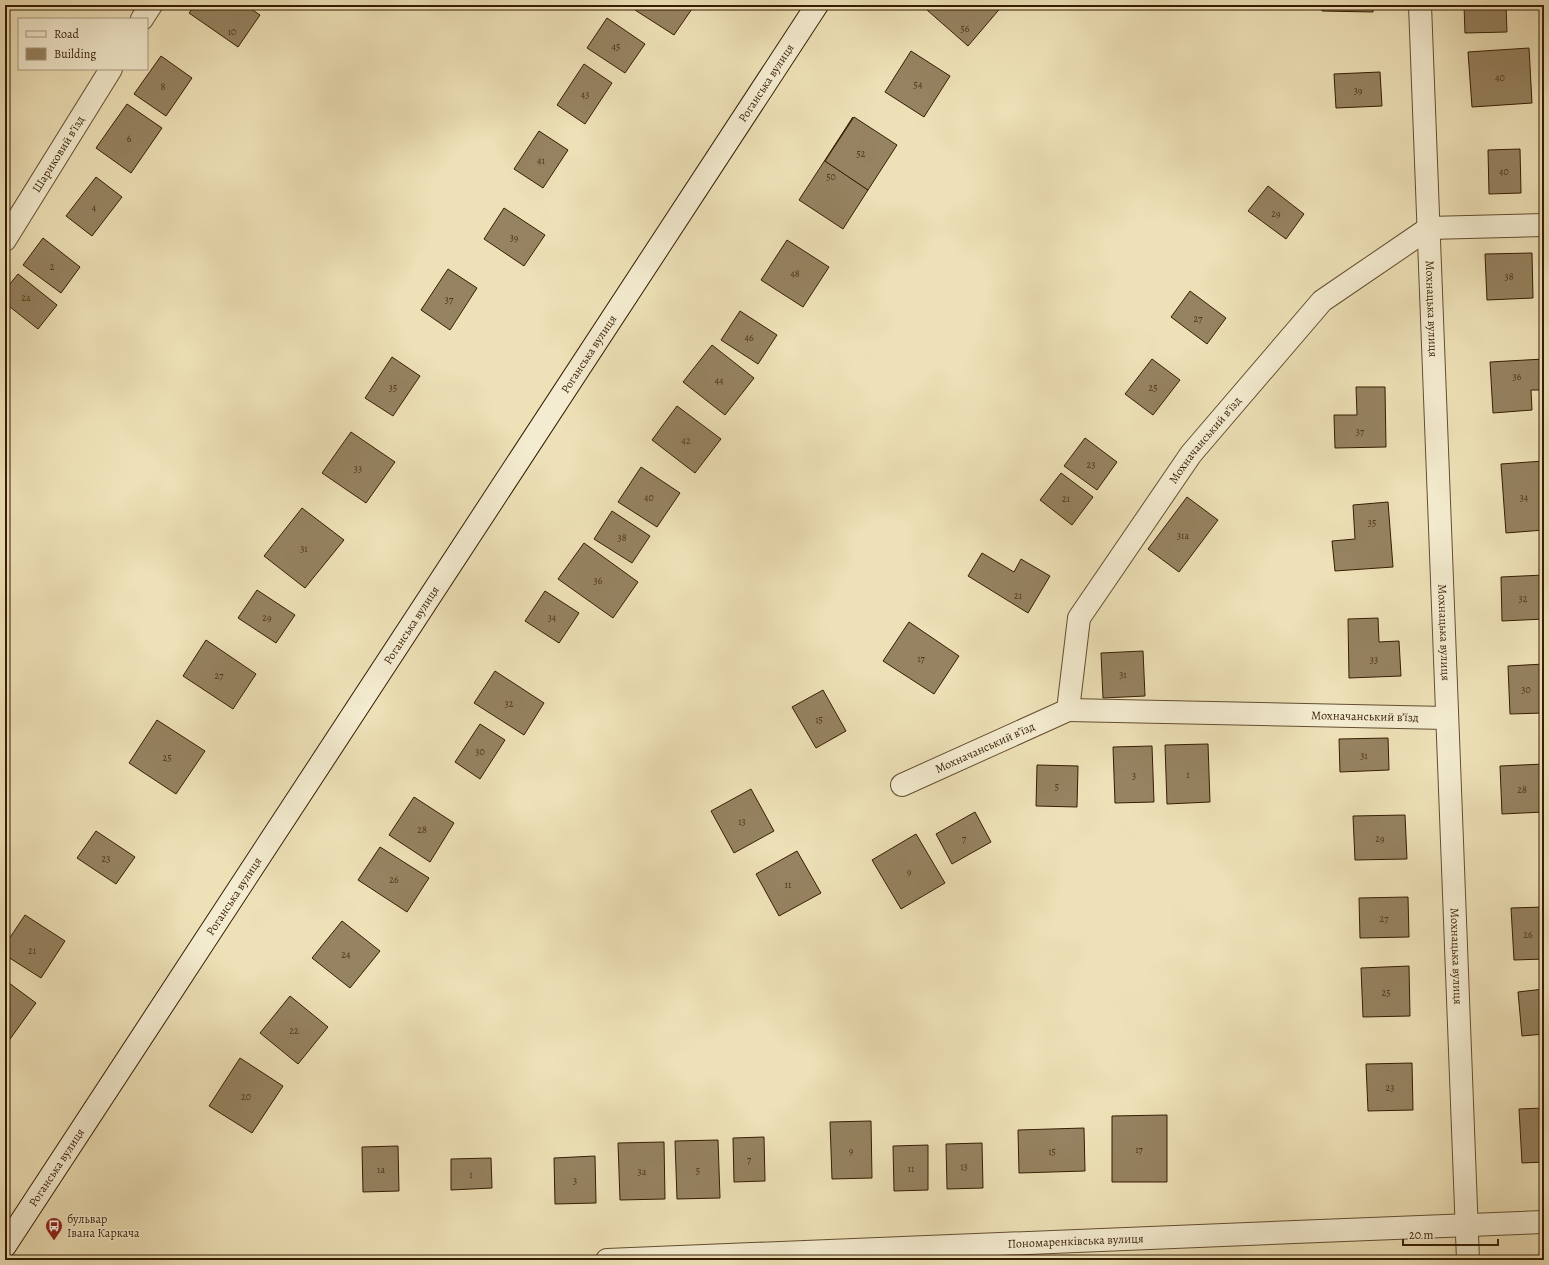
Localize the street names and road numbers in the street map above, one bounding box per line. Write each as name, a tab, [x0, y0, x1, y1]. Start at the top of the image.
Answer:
street label: Роганська вулиця	[735, 40, 798, 125]
street label: Шариковий в’їзд	[28, 113, 88, 196]
street label: Мохнацька вулиця	[1422, 260, 1441, 358]
street label: Роганська вулиця	[557, 311, 620, 396]
street label: Мохначанський в’їзд	[1165, 393, 1245, 487]
street label: Роганська вулиця	[380, 583, 443, 667]
street label: Мохнацька вулиця	[1434, 584, 1454, 681]
street label: Мохначанський в’їзд	[1311, 707, 1419, 725]
street label: Мохначанський в’їзд	[933, 718, 1037, 777]
street label: Роганська вулиця	[202, 854, 266, 939]
street label: Мохнацька вулиця	[1447, 908, 1466, 1005]
street label: Роганська вулиця	[25, 1125, 88, 1210]
street label: Пономаренківська вулиця	[1007, 1230, 1144, 1252]

